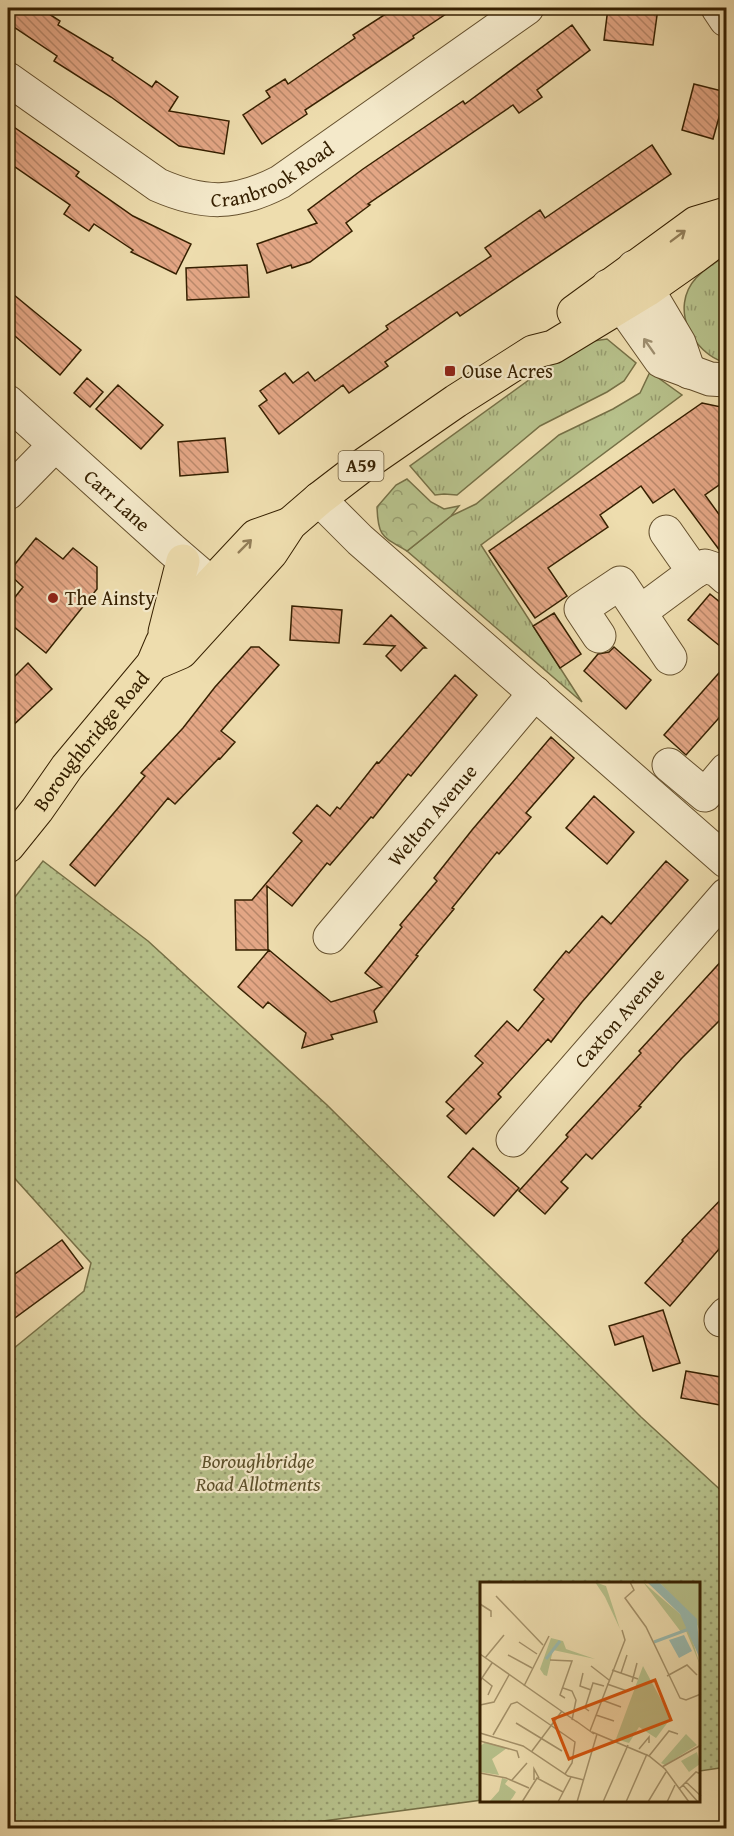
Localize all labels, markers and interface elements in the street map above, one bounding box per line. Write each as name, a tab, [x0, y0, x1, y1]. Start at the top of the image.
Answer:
street label: Cranbrook Road	[211, 134, 339, 214]
one-way arrow	[670, 230, 686, 243]
one-way arrow	[643, 338, 655, 354]
place label: Ouse Acres	[462, 356, 553, 385]
marker: Ouse Acres	[443, 364, 457, 378]
road number: A59	[338, 451, 384, 481]
street label: Carr Lane	[78, 462, 157, 538]
one-way arrow	[238, 539, 253, 554]
place label: The Ainsty	[65, 583, 155, 612]
marker: The Ainsty	[46, 591, 60, 605]
street label: Boroughbridge Road	[26, 664, 156, 817]
street label: Welton Avenue	[380, 758, 483, 872]
street label: Caxton Avenue	[567, 961, 671, 1074]
park label: Boroughbridge Road Allotments	[195, 1446, 321, 1498]
inset map	[480, 1582, 701, 1803]

